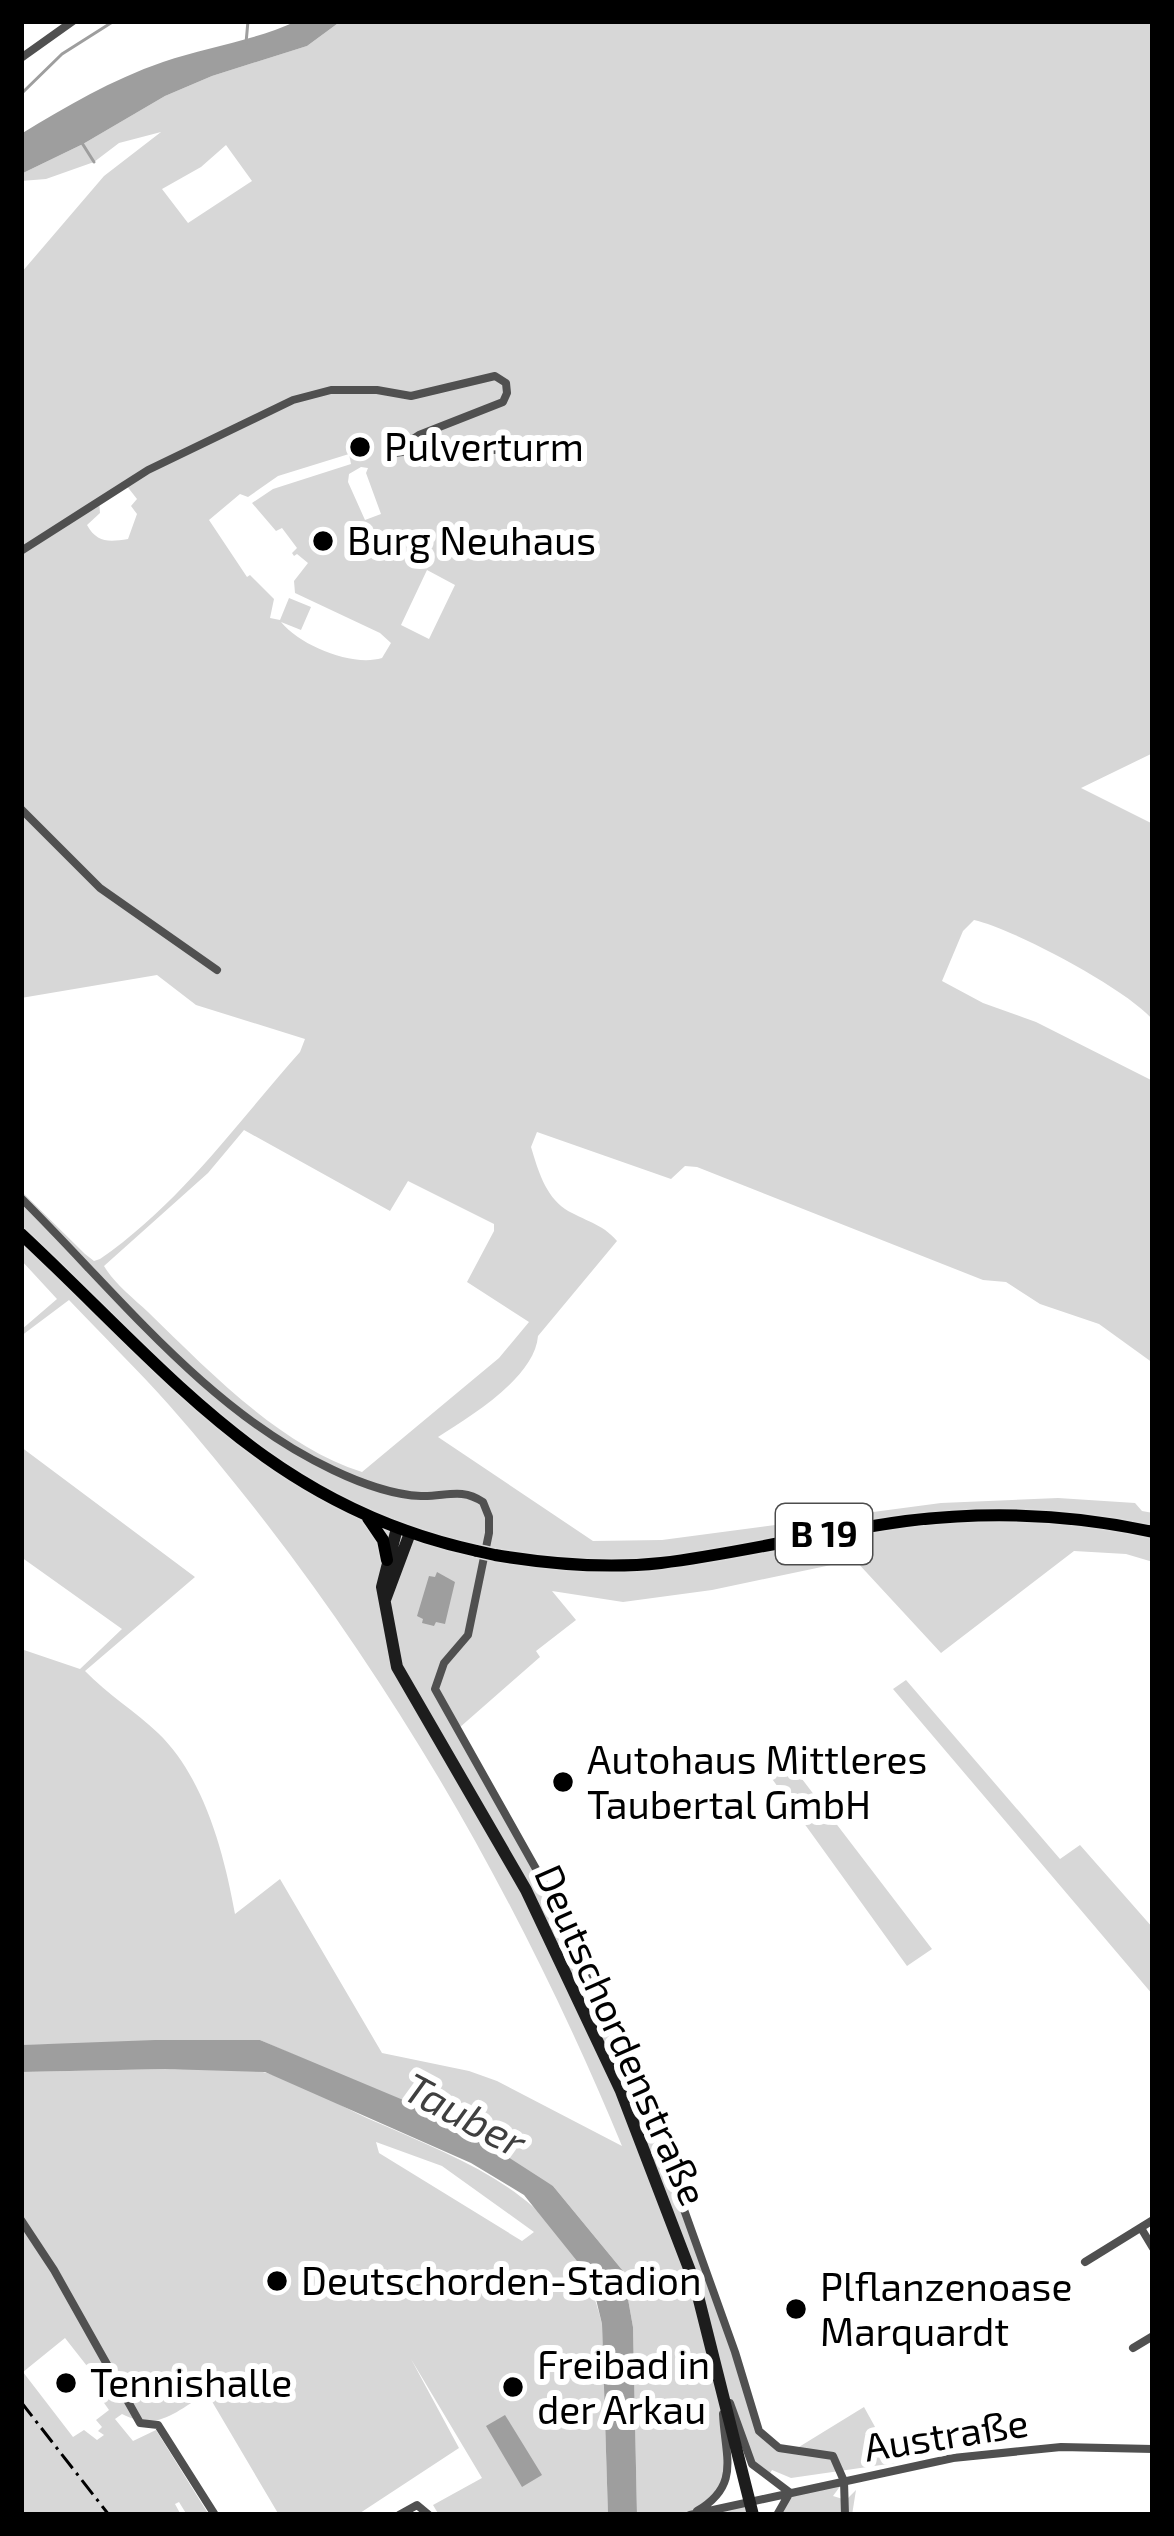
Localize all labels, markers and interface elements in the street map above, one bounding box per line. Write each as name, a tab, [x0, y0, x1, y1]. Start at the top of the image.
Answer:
place label: Pulverturm	[384, 422, 584, 469]
marker: Pulverturm	[347, 434, 373, 460]
place label: Burg Neuhaus	[347, 516, 596, 563]
marker: Burg Neuhaus	[310, 528, 336, 554]
road number: B 19	[776, 1504, 872, 1564]
place label: Autohaus Mittleres Taubertal GmbH	[587, 1735, 927, 1827]
marker: Autohaus Mittleres Taubertal GmbH	[550, 1769, 576, 1795]
street label: Deutschordenstraße	[526, 1857, 719, 2212]
water label: Tauber	[396, 2060, 537, 2167]
place label: Deutschorden-Stadion	[301, 2256, 702, 2303]
place label: Plflanzenoase Marquardt	[820, 2262, 1072, 2354]
marker: Deutschorden-Stadion	[264, 2268, 290, 2294]
marker: Plflanzenoase Marquardt	[783, 2296, 809, 2322]
place label: Freibad in der Arkau	[537, 2340, 710, 2432]
place label: Tennishalle	[90, 2358, 292, 2405]
marker: Tennishalle	[53, 2370, 79, 2396]
marker: Freibad in der Arkau	[500, 2374, 526, 2400]
street label: Austraße	[860, 2397, 1031, 2470]

